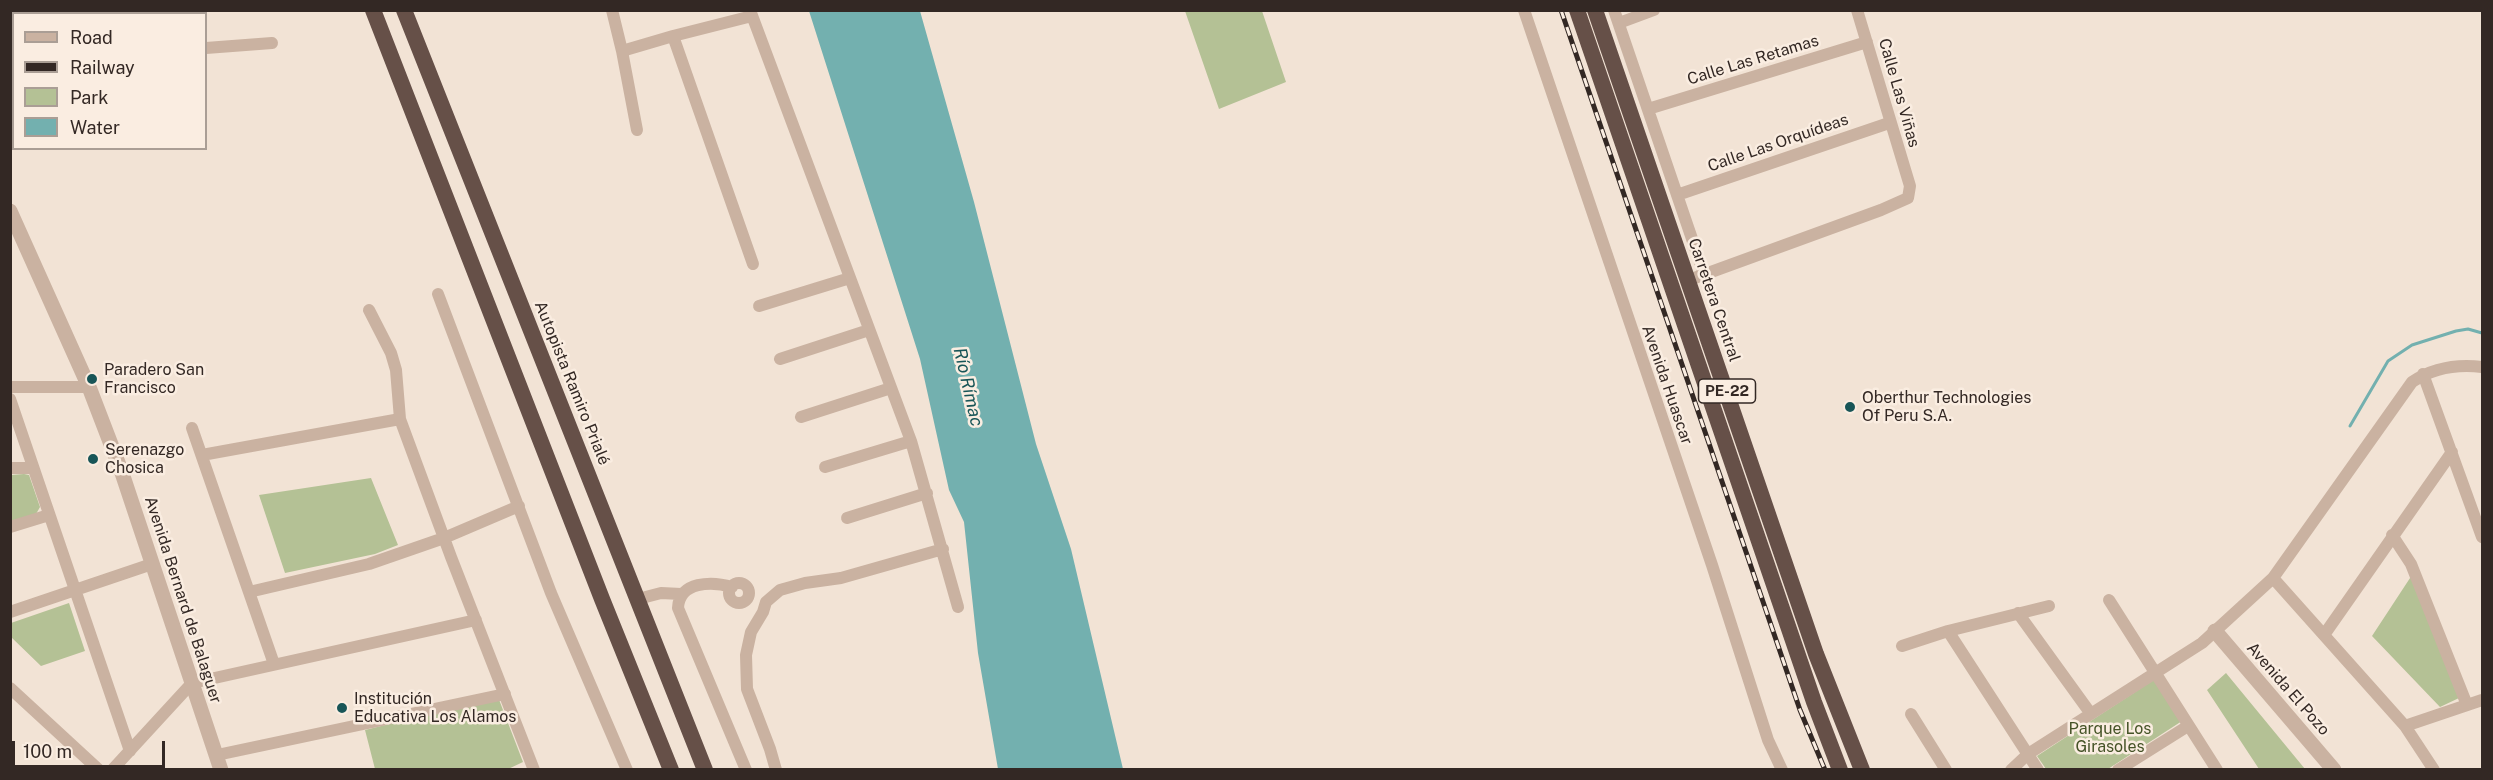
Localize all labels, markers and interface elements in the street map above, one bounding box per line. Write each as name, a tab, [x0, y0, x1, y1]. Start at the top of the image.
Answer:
legend	[12, 12, 207, 150]
text: Road	[70, 27, 113, 48]
street label: Calle Las Retamas	[1685, 31, 1821, 89]
street label: Calle Las Viñas	[1874, 36, 1924, 150]
text: Railway	[70, 57, 135, 78]
text: Park	[70, 87, 108, 108]
street label: Calle Las Orquídeas	[1705, 110, 1851, 176]
text: Water	[70, 117, 120, 138]
street label: Carretera Central	[1684, 236, 1744, 364]
street label: Autopista Ramiro Prialé	[530, 298, 614, 468]
street label: Avenida Huascar	[1638, 323, 1696, 447]
water label: Río Rímac	[948, 345, 988, 429]
place label: Paradero San Francisco	[104, 360, 204, 398]
marker: Paradero San Francisco	[85, 372, 99, 386]
road number: PE-22	[1698, 379, 1756, 403]
place label: Oberthur Technologies Of Peru S.A.	[1862, 388, 2031, 426]
marker: Oberthur Technologies Of Peru S.A.	[1843, 400, 1857, 414]
place label: Serenazgo Chosica	[105, 440, 184, 478]
marker: Serenazgo Chosica	[86, 452, 100, 466]
street label: Avenida Bernard de Balaguer	[140, 494, 226, 706]
street label: Avenida El Pozo	[2242, 639, 2334, 739]
place label: Institución Educativa Los Alamos	[354, 689, 516, 727]
marker: Institución Educativa Los Alamos	[335, 701, 349, 715]
park label: Parque Los Girasoles	[2069, 719, 2151, 757]
scale bar	[15, 729, 168, 767]
text: 100 m	[23, 741, 72, 762]

